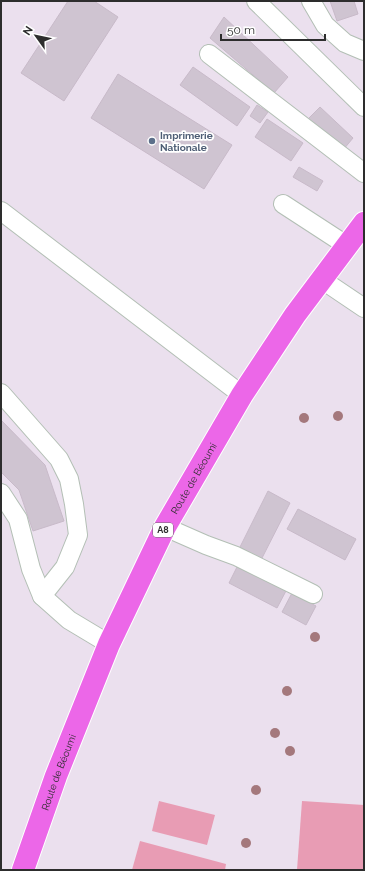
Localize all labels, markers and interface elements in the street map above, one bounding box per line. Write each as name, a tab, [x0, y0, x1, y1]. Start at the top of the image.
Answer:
north arrow	[16, 16, 56, 56]
scale bar	[221, 16, 325, 42]
text: 50 m	[227, 23, 255, 37]
text: N	[20, 24, 36, 38]
place label: Imprimerie Nationale	[160, 130, 213, 153]
marker: Imprimerie Nationale	[147, 136, 157, 146]
street label: Route de Béoumi	[168, 441, 218, 516]
road number: A8	[153, 523, 173, 537]
street label: Route de Béoumi	[39, 733, 78, 812]

